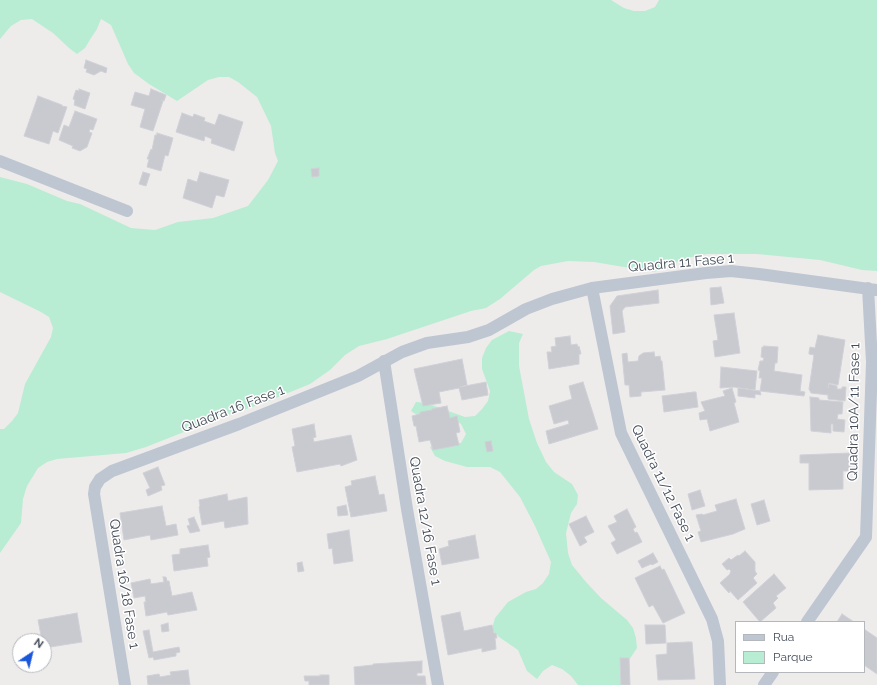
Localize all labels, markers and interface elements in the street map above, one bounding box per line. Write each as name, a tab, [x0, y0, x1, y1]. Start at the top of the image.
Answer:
street label: Quadra 11 Fase 1	[627, 250, 735, 276]
street label: Quadra 10A/11 Fase 1	[844, 343, 864, 481]
street label: Quadra 16 Fase 1	[179, 382, 287, 436]
street label: Quadra 11/12 Fase 1	[627, 422, 699, 544]
street label: Quadra 12/16 Fase 1	[405, 455, 445, 587]
street label: Quadra 16/18 Fase 1	[105, 518, 143, 650]
legend	[735, 621, 865, 673]
text: Rua	[773, 630, 794, 644]
north arrow	[12, 633, 52, 673]
text: N	[31, 636, 46, 651]
text: Parque	[773, 650, 813, 664]

